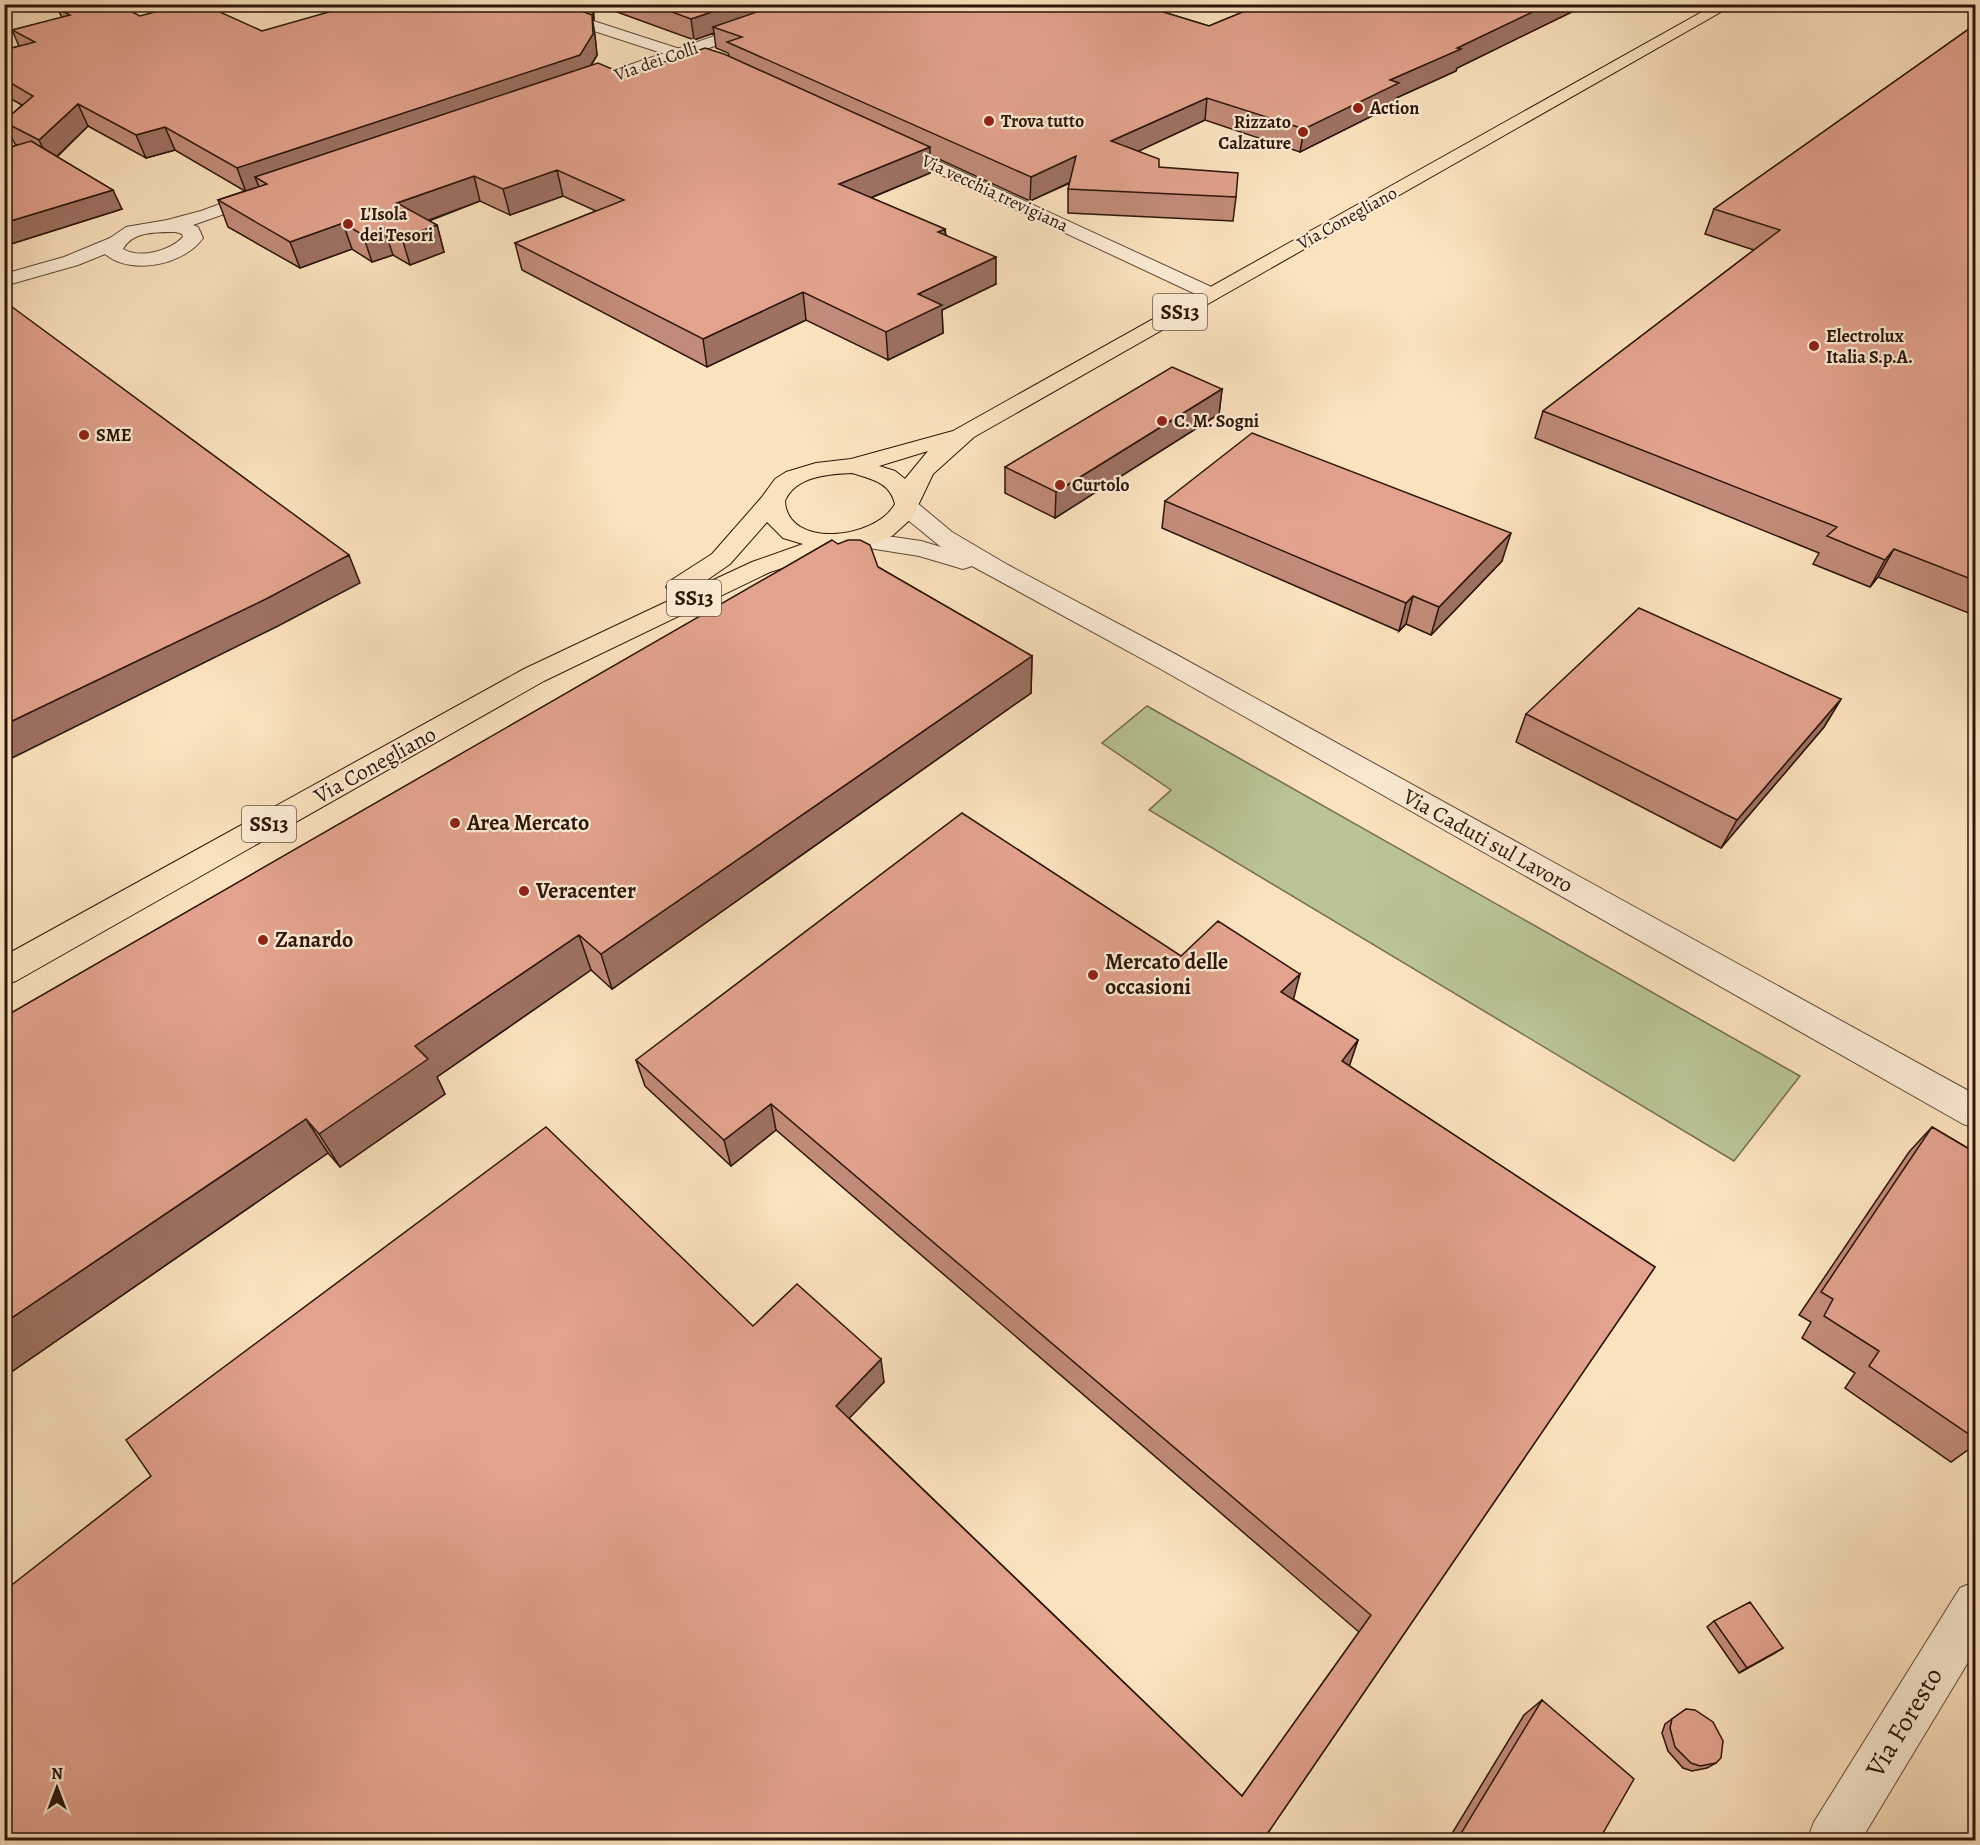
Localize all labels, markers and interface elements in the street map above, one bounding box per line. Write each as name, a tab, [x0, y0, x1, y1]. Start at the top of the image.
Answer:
street label: Via dei Colli	[610, 35, 701, 87]
place label: Action	[1369, 96, 1419, 120]
marker: Action	[1351, 101, 1365, 115]
place label: Trova tutto	[1001, 109, 1084, 133]
place label: Rizzato Calzature	[1218, 110, 1291, 155]
marker: Trova tutto	[982, 114, 996, 128]
marker: Rizzato Calzature	[1296, 125, 1310, 139]
street label: Via vecchia trevigiana	[917, 148, 1073, 238]
street label: Via Conegliano	[1292, 181, 1401, 256]
place label: L'Isola dei Tesori	[360, 202, 433, 247]
marker: L'Isola dei Tesori	[341, 217, 355, 231]
road number: SS13	[1153, 294, 1207, 330]
place label: Electrolux Italia S.p.A.	[1826, 324, 1913, 369]
marker: Electrolux Italia S.p.A.	[1807, 339, 1821, 353]
place label: C. M. Sogni	[1174, 409, 1259, 433]
marker: C. M. Sogni	[1155, 414, 1169, 428]
place label: SME	[96, 423, 132, 447]
marker: SME	[77, 428, 91, 442]
place label: Curtolo	[1072, 473, 1130, 497]
marker: Curtolo	[1053, 478, 1067, 492]
road number: SS13	[667, 580, 721, 616]
street label: Via Conegliano	[308, 719, 441, 811]
street label: Via Caduti sul Lavoro	[1397, 781, 1578, 900]
road number: SS13	[242, 806, 296, 842]
place label: Area Mercato	[466, 808, 589, 838]
marker: Area Mercato	[448, 816, 462, 830]
place label: Veracenter	[535, 876, 636, 906]
marker: Veracenter	[517, 884, 531, 898]
place label: Zanardo	[275, 925, 353, 955]
marker: Zanardo	[256, 933, 270, 947]
place label: Mercato delle occasioni	[1105, 947, 1228, 1002]
marker: Mercato delle occasioni	[1086, 968, 1100, 982]
street label: Via Foresto	[1857, 1660, 1951, 1785]
north arrow	[27, 1758, 87, 1818]
text: N	[51, 1763, 63, 1785]

